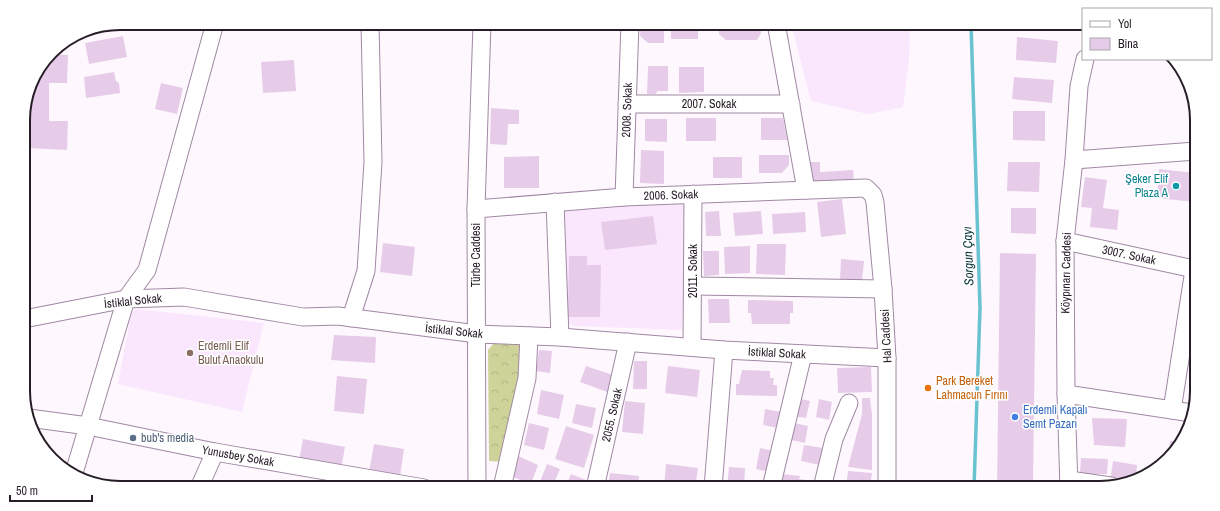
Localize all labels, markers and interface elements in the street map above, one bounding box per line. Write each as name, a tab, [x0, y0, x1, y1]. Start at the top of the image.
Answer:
legend	[1082, 8, 1212, 60]
text: Yol	[1118, 16, 1131, 32]
text: Bina	[1118, 36, 1139, 52]
street label: 2008. Sokak	[618, 82, 636, 138]
street label: 2007. Sokak	[682, 96, 736, 112]
place label: Şeker Elif Plaza A	[1125, 171, 1168, 201]
marker: Şeker Elif Plaza A	[1171, 181, 1181, 191]
street label: 2006. Sokak	[643, 186, 699, 204]
street label: Türbe Caddesi	[468, 223, 484, 287]
water label: Sorgun Çayı	[958, 226, 978, 286]
street label: Köypınarı Caddesi	[1057, 232, 1075, 314]
street label: 3007. Sokak	[1101, 241, 1157, 269]
street label: 2011. Sokak	[685, 244, 701, 298]
street label: İstiklal Sokak	[103, 290, 163, 312]
street label: Hal Caddesi	[877, 309, 895, 363]
street label: İstiklal Sokak	[424, 320, 484, 342]
place label: Erdemli Elif Bulut Anaokulu	[198, 338, 264, 368]
street label: İstiklal Sokak	[748, 343, 806, 363]
marker: Erdemli Elif Bulut Anaokulu	[185, 348, 195, 358]
place label: Park Bereket Lahmacun Fırını	[936, 373, 1008, 403]
marker: Park Bereket Lahmacun Fırını	[923, 383, 933, 393]
street label: 2055. Sokak	[598, 386, 626, 443]
place label: Erdemli Kapalı Semt Pazarı	[1023, 402, 1088, 432]
marker: Erdemli Kapalı Semt Pazarı	[1010, 412, 1020, 422]
place label: bub's media	[141, 430, 195, 446]
marker: bub's media	[128, 433, 138, 443]
street label: Yunusbey Sokak	[201, 442, 276, 470]
scale bar	[10, 477, 92, 503]
text: 50 m	[16, 483, 38, 499]

